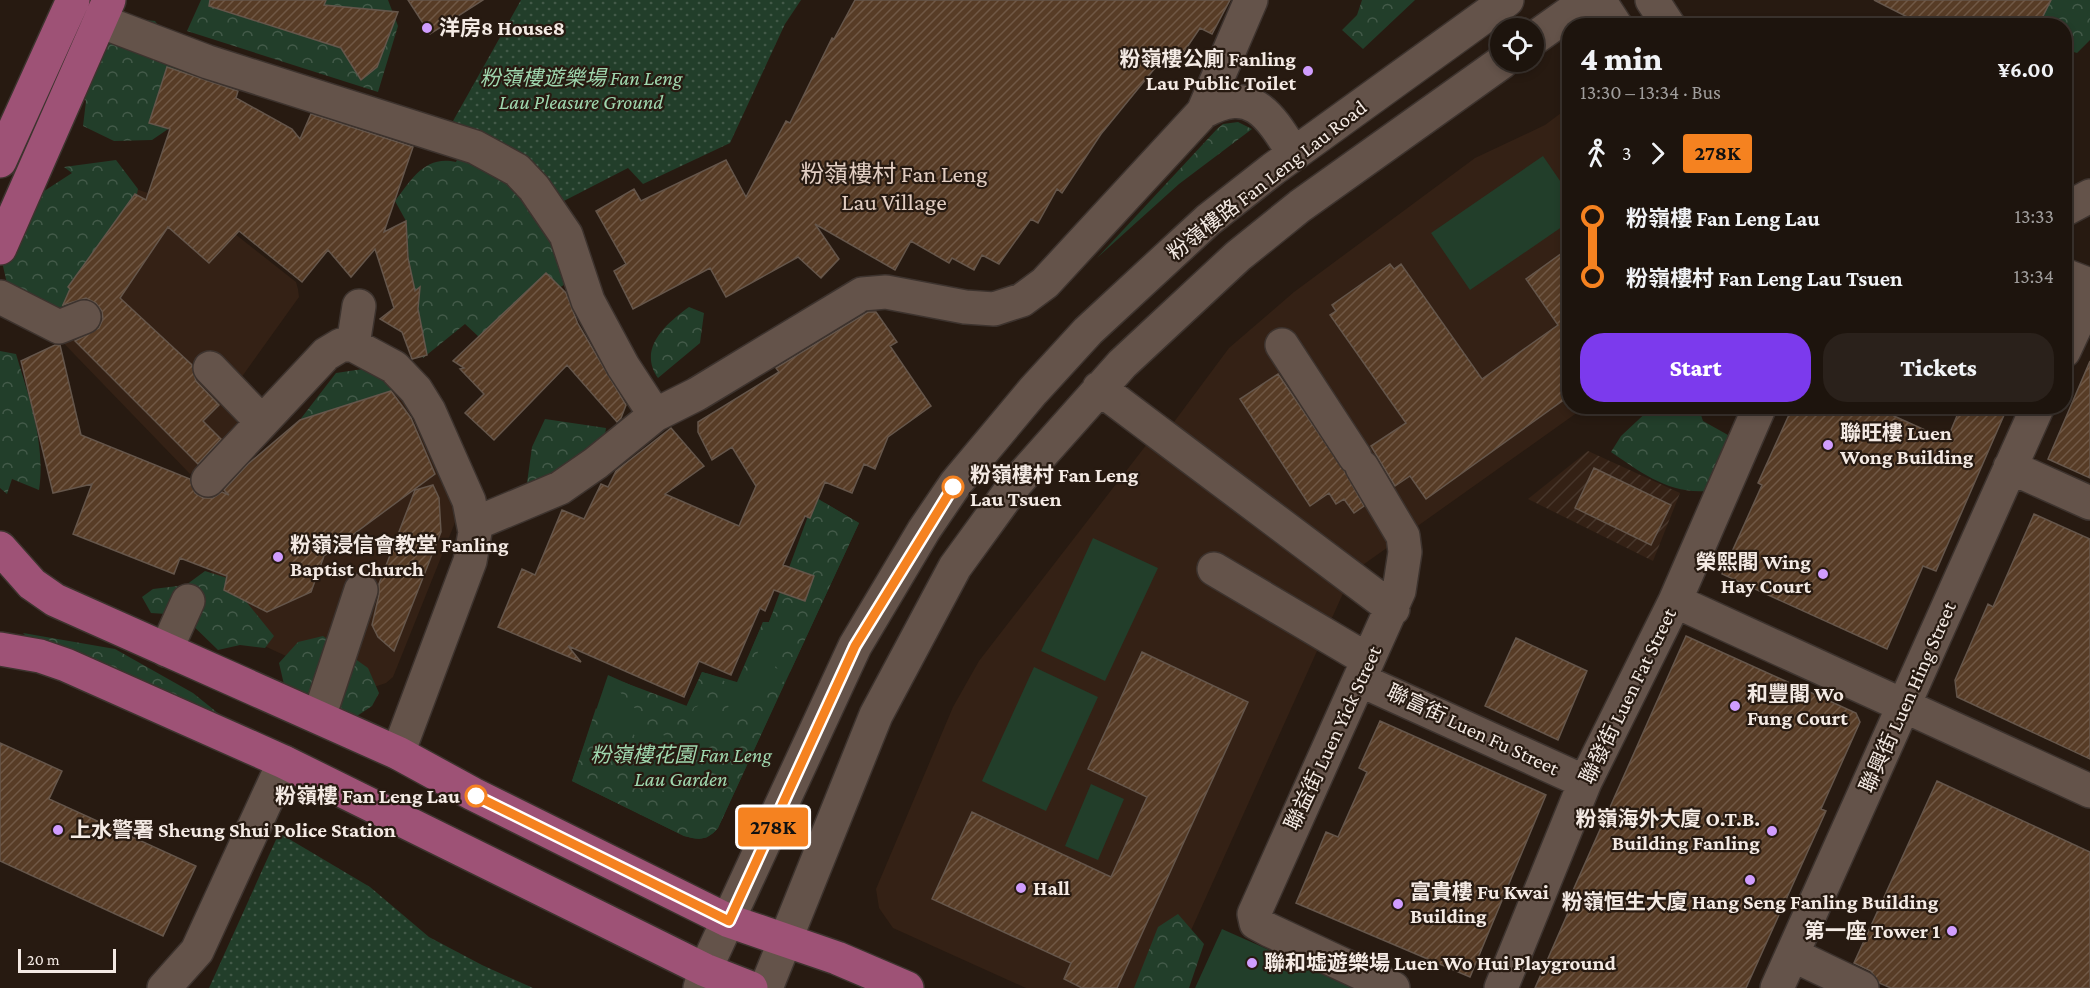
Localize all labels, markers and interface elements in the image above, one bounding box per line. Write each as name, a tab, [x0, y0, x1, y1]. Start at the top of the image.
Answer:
place label: 洋房8 House8	[439, 16, 565, 40]
map controls	[1490, 18, 1544, 72]
button: locate	[1490, 18, 1544, 72]
marker: 洋房8 House8	[420, 21, 434, 35]
text: 4 min	[1580, 40, 1662, 77]
place label: 粉嶺樓公廁 Fanling Lau Public Toilet	[1119, 47, 1296, 95]
text: ¥6.00	[1998, 57, 2054, 82]
marker: 粉嶺樓公廁 Fanling Lau Public Toilet	[1301, 64, 1315, 78]
park label: 粉嶺樓遊樂場 Fan Leng Lau Pleasure Ground	[480, 66, 683, 114]
text: 13:30 – 13:34 · Bus	[1580, 81, 1721, 103]
street label: 粉嶺樓路 Fan Leng Lau Road	[1163, 95, 1371, 265]
icon: walk	[1580, 137, 1613, 170]
icon: forward	[1641, 137, 1674, 170]
text: 278K	[1695, 141, 1740, 165]
text: 3	[1622, 142, 1632, 164]
district label: 粉嶺樓村 Fan Leng Lau Village	[800, 160, 988, 215]
text: 13:33	[2014, 205, 2054, 227]
text: 粉嶺樓 Fan Leng Lau	[1626, 206, 1820, 231]
text: 13:34	[2014, 265, 2054, 287]
text: 粉嶺樓村 Fan Leng Lau Tsuen	[1626, 266, 1903, 291]
button: Start	[1580, 333, 1811, 402]
button: Tickets	[1823, 333, 2054, 402]
place label: 聯旺樓 Luen Wong Building	[1839, 421, 1974, 469]
marker: 聯旺樓 Luen Wong Building	[1821, 438, 1835, 452]
place label: 粉嶺樓村 Fan Leng Lau Tsuen	[970, 463, 1139, 511]
marker: 粉嶺樓村 Fan Leng Lau Tsuen	[942, 476, 964, 498]
place label: 粉嶺浸信會教堂 Fanling Baptist Church	[290, 533, 509, 581]
marker: 粉嶺浸信會教堂 Fanling Baptist Church	[271, 550, 285, 564]
place label: 榮熙閣 Wing Hay Court	[1696, 550, 1811, 598]
marker: 榮熙閣 Wing Hay Court	[1816, 567, 1830, 581]
street label: 聯興街 Luen Hing Street	[1855, 597, 1961, 796]
street label: 聯發街 Luen Fat Street	[1575, 603, 1681, 788]
street label: 聯益街 Luen Yick Street	[1280, 641, 1387, 834]
street label: 聯富街 Luen Fu Street	[1383, 680, 1564, 781]
place label: 和豐閣 Wo Fung Court	[1747, 682, 1848, 730]
marker: 和豐閣 Wo Fung Court	[1728, 699, 1742, 713]
park label: 粉嶺樓花園 Fan Leng Lau Garden	[590, 743, 772, 791]
place label: 粉嶺樓 Fan Leng Lau	[275, 784, 460, 808]
marker: 粉嶺樓 Fan Leng Lau	[465, 785, 487, 807]
place label: 粉嶺海外大廈 O.T.B. Building Fanling	[1575, 807, 1760, 855]
line badge: 278K	[731, 808, 815, 846]
text: 278K	[750, 815, 796, 839]
place label: 上水警署 Sheung Shui Police Station	[70, 818, 396, 842]
marker: 上水警署 Sheung Shui Police Station	[51, 823, 65, 837]
marker: 粉嶺海外大廈 O.T.B. Building Fanling	[1765, 824, 1779, 838]
marker: 粉嶺恒生大廈 Hang Seng Fanling Building	[1743, 873, 1757, 887]
place label: Hall	[1033, 876, 1070, 900]
place label: 富貴樓 Fu Kwai Building	[1410, 880, 1549, 928]
marker: Hall	[1014, 881, 1028, 895]
place label: 粉嶺恒生大廈 Hang Seng Fanling Building	[1562, 890, 1939, 914]
marker: 富貴樓 Fu Kwai Building	[1391, 897, 1405, 911]
place label: 第一座 Tower 1	[1804, 919, 1940, 943]
marker: 第一座 Tower 1	[1945, 924, 1959, 938]
scale bar	[18, 946, 116, 974]
text: 20 m	[27, 951, 60, 968]
place label: 聯和墟遊樂場 Luen Wo Hui Playground	[1264, 951, 1616, 975]
marker: 聯和墟遊樂場 Luen Wo Hui Playground	[1245, 956, 1259, 970]

